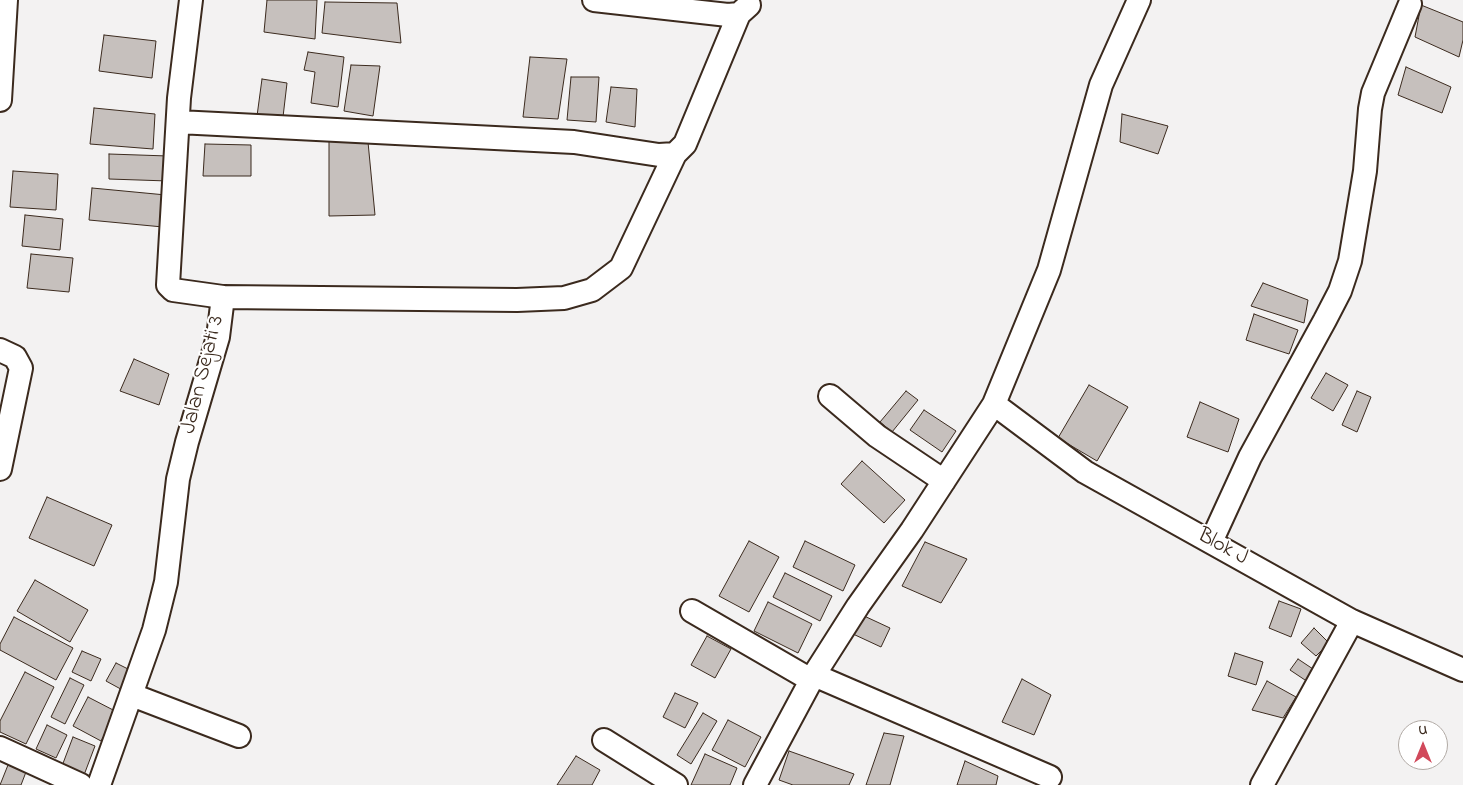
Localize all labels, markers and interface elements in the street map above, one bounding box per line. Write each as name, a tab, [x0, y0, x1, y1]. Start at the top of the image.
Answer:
street label: Jalan Sejati 3	[177, 313, 231, 437]
street label: Blok J	[1192, 523, 1252, 573]
north arrow	[1398, 720, 1448, 770]
text: U	[1419, 720, 1427, 741]

